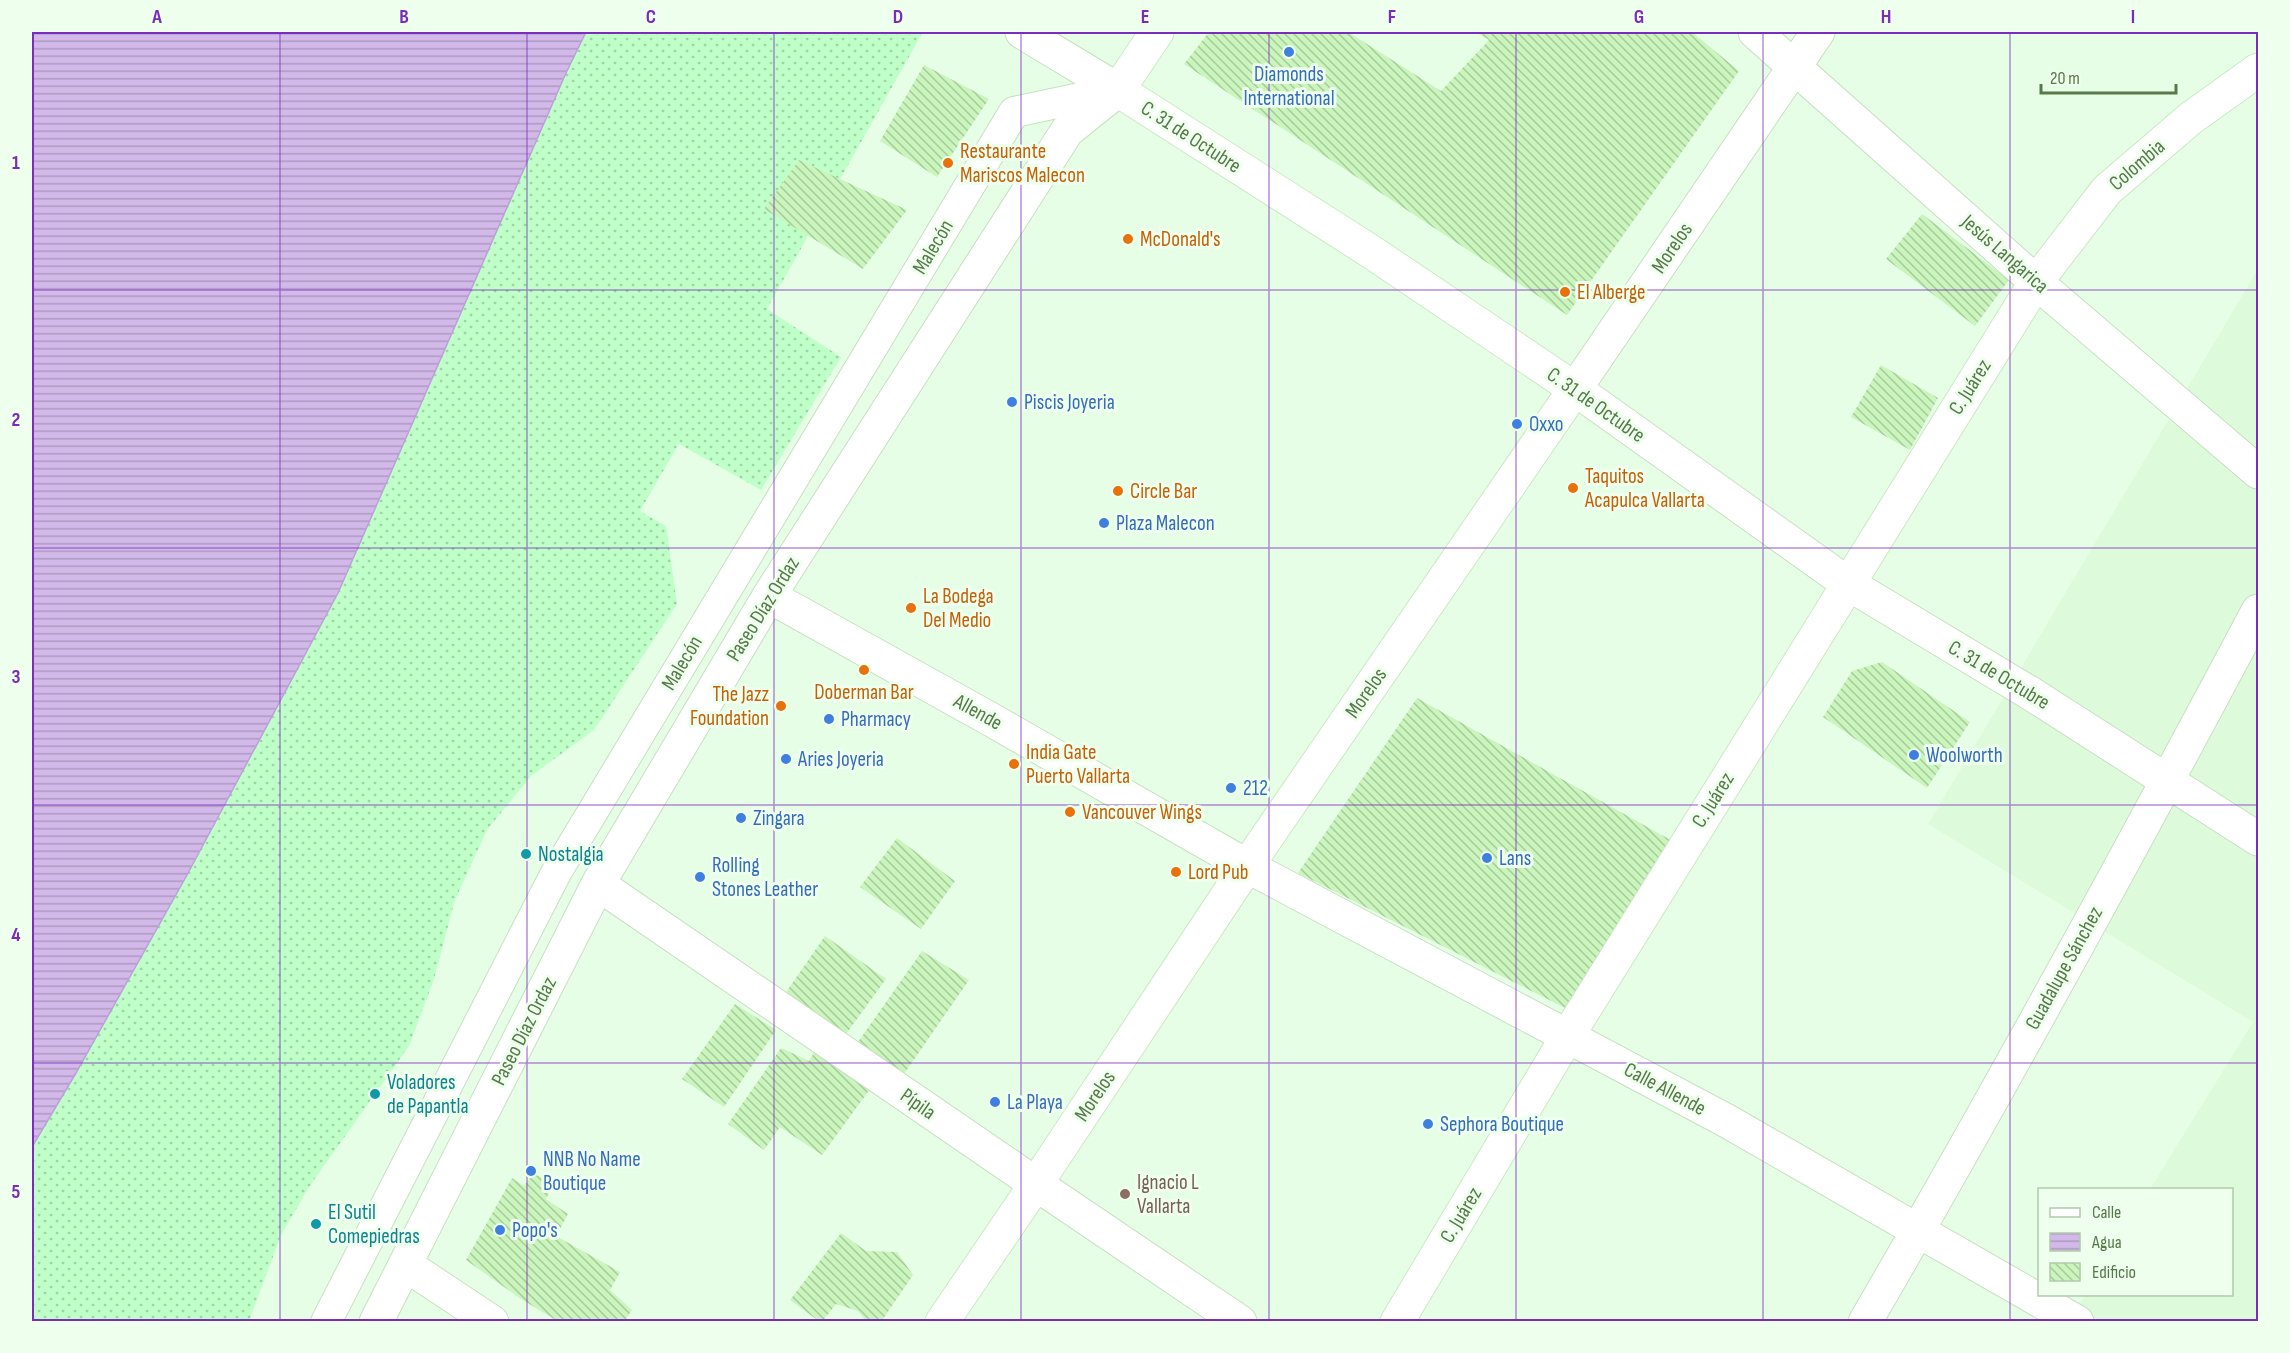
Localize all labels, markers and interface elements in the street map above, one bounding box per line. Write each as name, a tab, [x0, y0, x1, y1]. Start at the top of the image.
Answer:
text: A	[151, 5, 162, 29]
text: B	[399, 5, 409, 29]
text: C	[646, 5, 656, 29]
text: D	[893, 5, 903, 29]
text: E	[1141, 5, 1149, 29]
text: F	[1388, 5, 1396, 29]
text: G	[1634, 5, 1644, 29]
text: H	[1881, 5, 1891, 29]
text: I	[2131, 5, 2135, 29]
marker: Diamonds International	[1282, 45, 1296, 59]
scale bar	[2041, 57, 2176, 95]
place label: Diamonds International	[1243, 62, 1335, 111]
text: 20 m	[2050, 68, 2080, 89]
street label: C. 31 de Octubre	[1136, 95, 1246, 179]
street label: Colombia	[2104, 134, 2170, 196]
place label: Restaurante Mariscos Malecon	[960, 139, 1085, 188]
text: 1	[12, 151, 20, 175]
marker: Restaurante Mariscos Malecon	[941, 156, 955, 170]
street label: Jesús Langarica	[1956, 209, 2054, 299]
street label: Malecón	[907, 215, 959, 279]
street label: Morelos	[1646, 218, 1698, 278]
place label: McDonald's	[1140, 227, 1221, 252]
marker: McDonald's	[1121, 232, 1135, 246]
place label: El Alberge	[1577, 280, 1645, 305]
marker: El Alberge	[1558, 285, 1572, 299]
street label: C. Juárez	[1943, 354, 1997, 419]
street label: C. 31 de Octubre	[1542, 362, 1650, 448]
place label: Piscis Joyeria	[1024, 390, 1115, 415]
marker: Piscis Joyeria	[1005, 395, 1019, 409]
text: 2	[12, 408, 20, 432]
place label: Oxxo	[1529, 412, 1563, 437]
marker: Oxxo	[1510, 417, 1524, 431]
place label: Taquitos Acapulca Vallarta	[1584, 464, 1705, 513]
place label: Circle Bar	[1130, 479, 1197, 504]
marker: Taquitos Acapulca Vallarta	[1566, 481, 1580, 495]
marker: Circle Bar	[1111, 484, 1125, 498]
place label: Plaza Malecon	[1116, 511, 1215, 536]
marker: Plaza Malecon	[1097, 516, 1111, 530]
street label: Paseo Díaz Ordaz	[721, 552, 805, 666]
place label: La Bodega Del Medio	[923, 584, 994, 633]
marker: La Bodega Del Medio	[904, 601, 918, 615]
street label: Malecón	[656, 631, 708, 695]
street label: C. 31 de Octubre	[1944, 635, 2054, 715]
marker: Doberman Bar	[857, 663, 871, 677]
street label: Morelos	[1340, 663, 1392, 723]
text: 3	[12, 665, 21, 689]
place label: Doberman Bar	[814, 680, 914, 705]
place label: The Jazz Foundation	[690, 682, 769, 731]
street label: Allende	[948, 688, 1007, 735]
marker: The Jazz Foundation	[774, 699, 788, 713]
place label: Pharmacy	[841, 707, 911, 732]
marker: Pharmacy	[822, 712, 836, 726]
place label: India Gate Puerto Vallarta	[1026, 740, 1130, 789]
place label: Woolworth	[1926, 743, 2003, 768]
place label: Aries Joyeria	[797, 747, 884, 772]
marker: Woolworth	[1907, 748, 1921, 762]
marker: Aries Joyeria	[779, 752, 793, 766]
marker: India Gate Puerto Vallarta	[1007, 757, 1021, 771]
street label: C. Juárez	[1686, 767, 1740, 832]
place label: 212	[1243, 776, 1268, 801]
marker: 212	[1224, 781, 1238, 795]
place label: Vancouver Wings	[1082, 800, 1202, 825]
marker: Vancouver Wings	[1063, 805, 1077, 819]
place label: Zingara	[753, 806, 805, 831]
marker: Zingara	[734, 811, 748, 825]
place label: Nostalgia	[538, 842, 604, 867]
place label: Lans	[1499, 846, 1531, 871]
marker: Nostalgia	[519, 847, 533, 861]
marker: Lans	[1480, 851, 1494, 865]
place label: Rolling Stones Leather	[712, 853, 818, 902]
place label: Lord Pub	[1188, 860, 1248, 885]
marker: Lord Pub	[1169, 865, 1183, 879]
marker: Rolling Stones Leather	[693, 870, 707, 884]
street label: Guadalupe Sánchez	[2020, 902, 2108, 1034]
text: 4	[11, 923, 21, 947]
street label: Paseo Díaz Ordaz	[486, 972, 562, 1089]
street label: Calle Allende	[1620, 1057, 1710, 1121]
street label: Morelos	[1069, 1066, 1121, 1126]
place label: Voladores de Papantla	[387, 1070, 469, 1119]
street label: Pípila	[896, 1083, 940, 1125]
marker: Voladores de Papantla	[368, 1087, 382, 1101]
place label: La Playa	[1007, 1090, 1063, 1115]
marker: La Playa	[988, 1095, 1002, 1109]
place label: Sephora Boutique	[1440, 1112, 1564, 1137]
marker: Sephora Boutique	[1421, 1117, 1435, 1131]
place label: NNB No Name Boutique	[543, 1147, 641, 1196]
marker: NNB No Name Boutique	[524, 1164, 538, 1178]
place label: Ignacio L Vallarta	[1137, 1170, 1199, 1219]
text: 5	[12, 1180, 21, 1204]
street label: C. Juárez	[1435, 1182, 1487, 1247]
marker: Ignacio L Vallarta	[1118, 1187, 1132, 1201]
legend	[2038, 1188, 2233, 1296]
place label: El Sutil Comepiedras	[328, 1200, 420, 1249]
text: Calle	[2092, 1202, 2121, 1223]
marker: El Sutil Comepiedras	[309, 1217, 323, 1231]
place label: Popo's	[512, 1218, 558, 1243]
marker: Popo's	[493, 1223, 507, 1237]
text: Agua	[2091, 1232, 2122, 1253]
text: Edificio	[2092, 1262, 2136, 1283]

